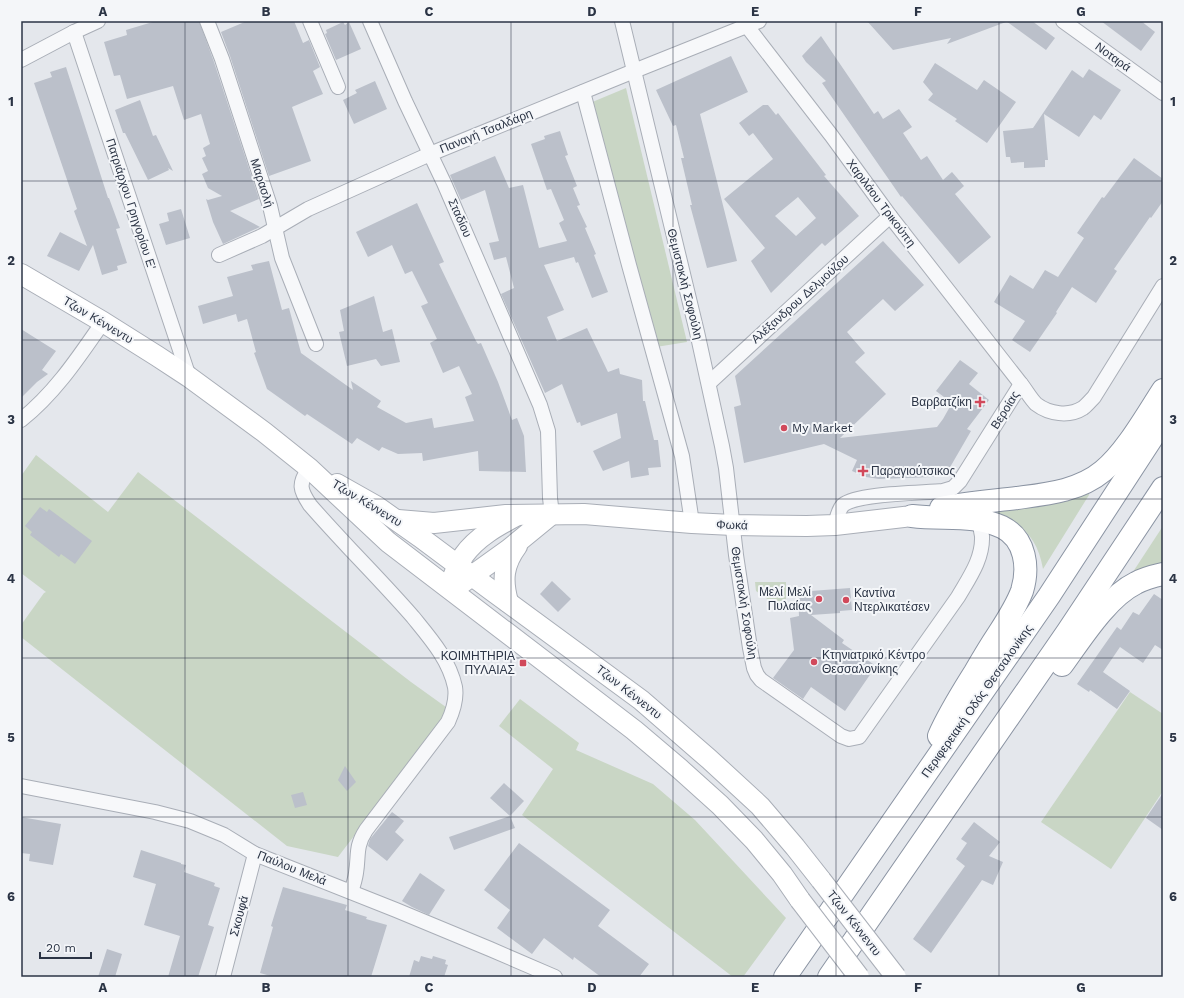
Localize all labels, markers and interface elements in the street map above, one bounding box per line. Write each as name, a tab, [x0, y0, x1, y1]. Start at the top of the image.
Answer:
text: A	[99, 4, 108, 19]
text: B	[262, 4, 271, 19]
text: C	[425, 4, 434, 19]
text: D	[587, 4, 597, 19]
text: E	[751, 4, 759, 19]
text: F	[914, 4, 922, 19]
text: G	[1076, 4, 1086, 19]
street label: Νοταρά	[1093, 39, 1134, 75]
text: 1	[8, 94, 14, 109]
text: 1	[1170, 94, 1176, 109]
street label: Παναγή Τσαλδάρη	[438, 106, 534, 156]
street label: Πατριάρχου Γρηγορίου Ε'	[103, 137, 159, 272]
street label: Χαριλάου Τρικούπη	[844, 156, 918, 250]
street label: Μαρασλή	[247, 157, 277, 209]
street label: Σταδίου	[445, 196, 475, 240]
street label: Θεμιστοκλή Σοφούλη	[664, 227, 706, 341]
street label: Αλέξανδρου Δελμούζου	[749, 252, 851, 346]
text: 2	[7, 253, 15, 268]
text: 2	[1169, 253, 1177, 268]
street label: Τζων Κέννεντυ	[60, 294, 136, 346]
street label: Βεροίας	[988, 388, 1022, 432]
place label: Βαρβατζίκη	[911, 395, 972, 409]
marker: Βαρβατζίκη	[975, 397, 985, 407]
text: 3	[7, 412, 15, 427]
text: 3	[1169, 412, 1177, 427]
place label: My Market	[792, 421, 852, 435]
marker: My Market	[779, 423, 789, 433]
place label: Παραγιούτσικος	[871, 464, 955, 478]
marker: Παραγιούτσικος	[858, 466, 868, 476]
street label: Τζων Κέννεντυ	[329, 477, 405, 529]
street label: Φωκά	[716, 517, 748, 533]
street label: Θεμιστοκλή Σοφούλη	[728, 546, 760, 660]
text: 4	[7, 571, 16, 586]
text: 4	[1169, 571, 1178, 586]
place label: Μελί Μελί Πυλαίας	[759, 585, 811, 613]
place label: Καντίνα Ντερλικατέσεν	[854, 586, 930, 614]
marker: Μελί Μελί Πυλαίας	[814, 594, 824, 604]
marker: Καντίνα Ντερλικατέσεν	[841, 595, 851, 605]
street label: Περιφερειακή Οδός Θεσσαλονίκης	[919, 622, 1036, 780]
place label: Κτηνιατρικό Κέντρο Θεσσαλονίκης	[822, 648, 926, 676]
place label: ΚΟΙΜΗΤΗΡΙΑ ΠΥΛΑΙΑΣ	[441, 649, 515, 677]
marker: Κτηνιατρικό Κέντρο Θεσσαλονίκης	[809, 657, 819, 667]
marker: ΚΟΙΜΗΤΗΡΙΑ ΠΥΛΑΙΑΣ	[518, 658, 528, 668]
street label: Τζων Κέννεντυ	[593, 662, 665, 722]
text: 5	[7, 730, 15, 745]
text: 5	[1169, 730, 1177, 745]
street label: Παύλου Μελά	[255, 848, 329, 888]
street label: Τζων Κέννεντυ	[824, 887, 884, 959]
text: 6	[7, 889, 15, 904]
text: 6	[1169, 889, 1177, 904]
street label: Σκουφά	[227, 894, 251, 938]
scale bar	[40, 934, 91, 960]
text: 20 m	[46, 941, 76, 955]
text: A	[99, 980, 108, 995]
text: B	[262, 980, 271, 995]
text: C	[425, 980, 434, 995]
text: D	[587, 980, 597, 995]
text: E	[751, 980, 759, 995]
text: F	[914, 980, 922, 995]
text: G	[1076, 980, 1086, 995]

